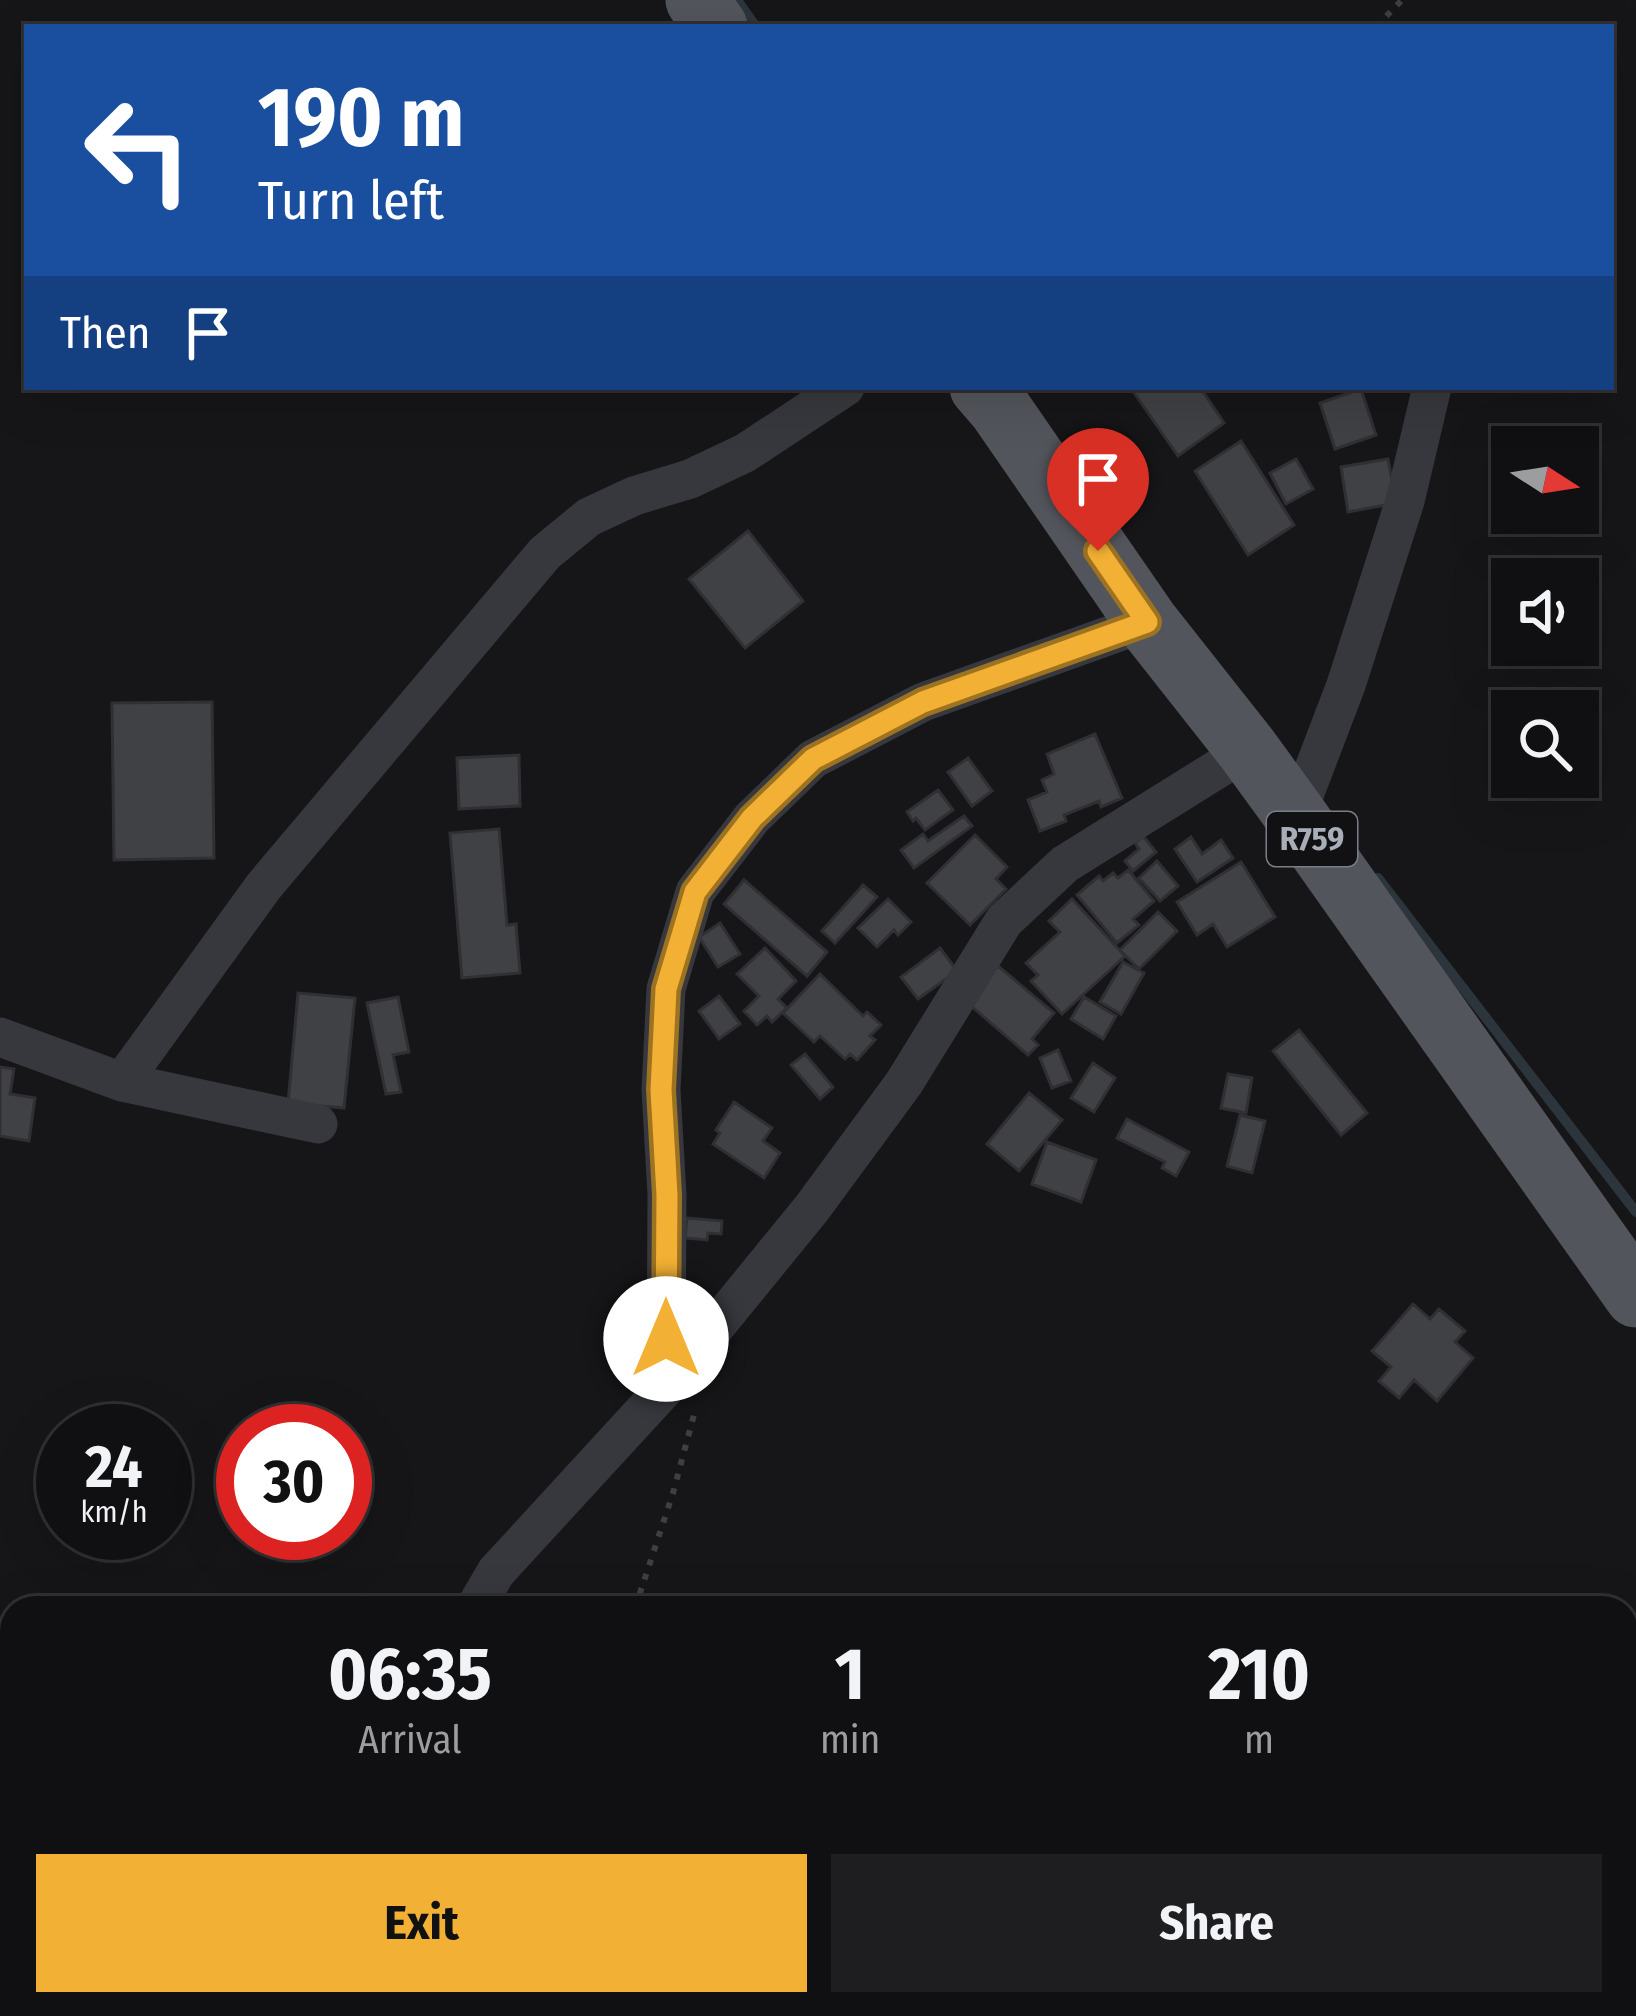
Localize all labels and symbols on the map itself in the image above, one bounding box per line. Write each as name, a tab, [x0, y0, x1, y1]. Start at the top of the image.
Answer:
north arrow	[1491, 426, 1599, 534]
pin	[1047, 428, 1149, 551]
road number: R759	[1267, 812, 1357, 866]
position arrow	[603, 1276, 729, 1402]
speed limit sign: 30	[216, 1404, 372, 1560]

